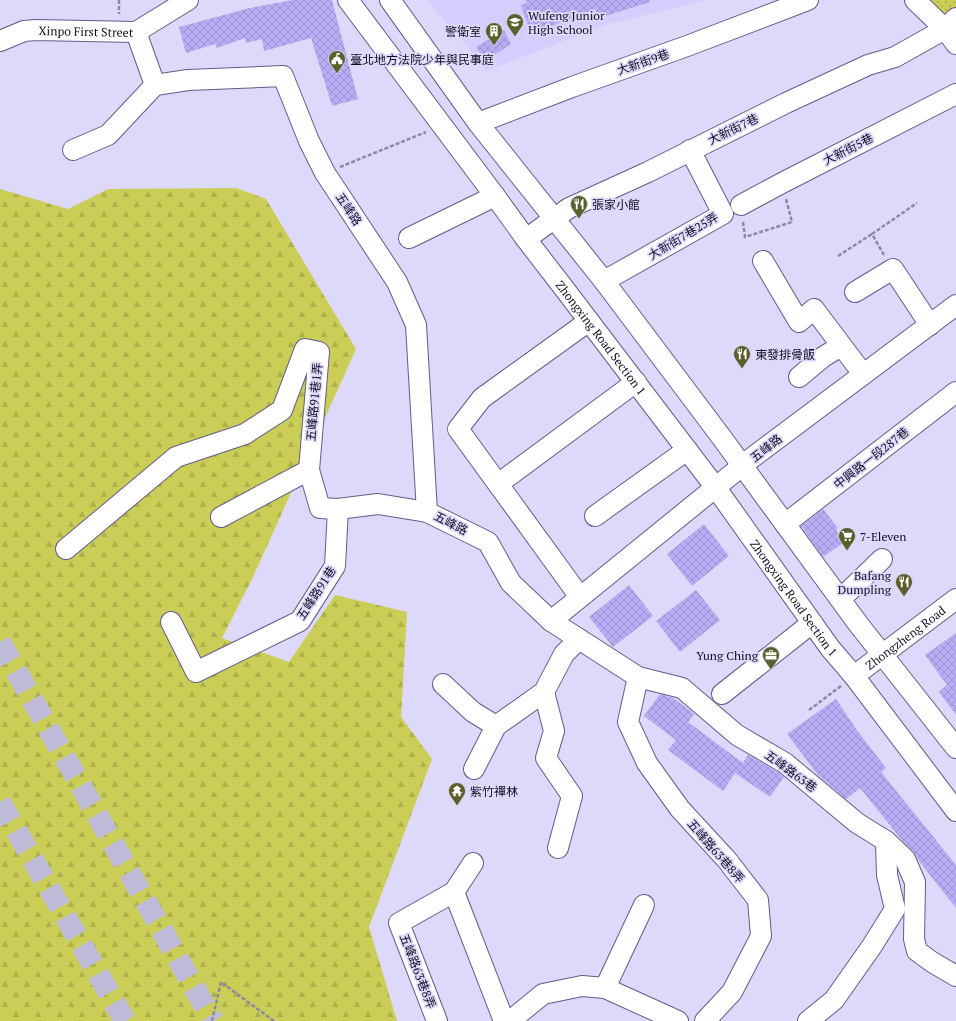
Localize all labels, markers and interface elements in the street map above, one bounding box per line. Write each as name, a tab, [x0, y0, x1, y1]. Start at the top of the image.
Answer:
place label: Wufeng Junior High School	[528, 8, 605, 37]
school or university icon: Wufeng Junior High School	[505, 12, 525, 37]
building icon: 警衛室	[484, 21, 504, 46]
street label: Xinpo First Street	[39, 23, 134, 39]
place label: 警衛室	[445, 24, 481, 39]
street label: 大新街9巷	[615, 46, 671, 78]
public building icon: 臺北地方法院少年與民事庭	[327, 49, 347, 74]
place label: 臺北地方法院少年與民事庭	[350, 52, 494, 67]
street label: 大新街7巷	[705, 110, 761, 148]
street label: 大新街5巷	[820, 130, 876, 168]
street label: 五峰路	[333, 190, 365, 228]
restaurant icon: 張家小館	[569, 194, 589, 219]
place label: 張家小館	[592, 197, 640, 212]
street label: 大新街7巷25弄	[645, 209, 721, 263]
street label: Zhongxing Road Section 1	[553, 277, 650, 398]
restaurant icon: 東發排骨飯	[732, 344, 752, 369]
place label: 東發排骨飯	[755, 347, 815, 362]
street label: 五峰路91巷1弄	[303, 362, 325, 442]
street label: 中興路一段287巷	[830, 424, 912, 492]
street label: 五峰路	[747, 431, 785, 465]
street label: 五峰路	[432, 508, 470, 538]
supermarket icon: 7-Eleven	[837, 526, 857, 551]
place label: 7-Eleven	[860, 529, 906, 544]
street label: Zhongxing Road Section 1	[748, 537, 841, 659]
street label: 五峰路91巷	[293, 563, 339, 623]
place label: Bafang Dumpling	[838, 568, 892, 597]
restaurant icon: Bafang Dumpling	[894, 572, 914, 597]
street label: Zhongzheng Road	[862, 602, 948, 673]
office icon: Yung Ching	[761, 645, 781, 670]
place label: Yung Ching	[696, 648, 759, 663]
street label: 五峰路63巷	[762, 747, 820, 795]
temple icon: 紫竹禪林	[447, 781, 467, 806]
place label: 紫竹禪林	[470, 784, 518, 799]
street label: 五峰路63巷8弄	[684, 816, 748, 886]
street label: 五峰路63巷8弄	[397, 931, 439, 1011]

